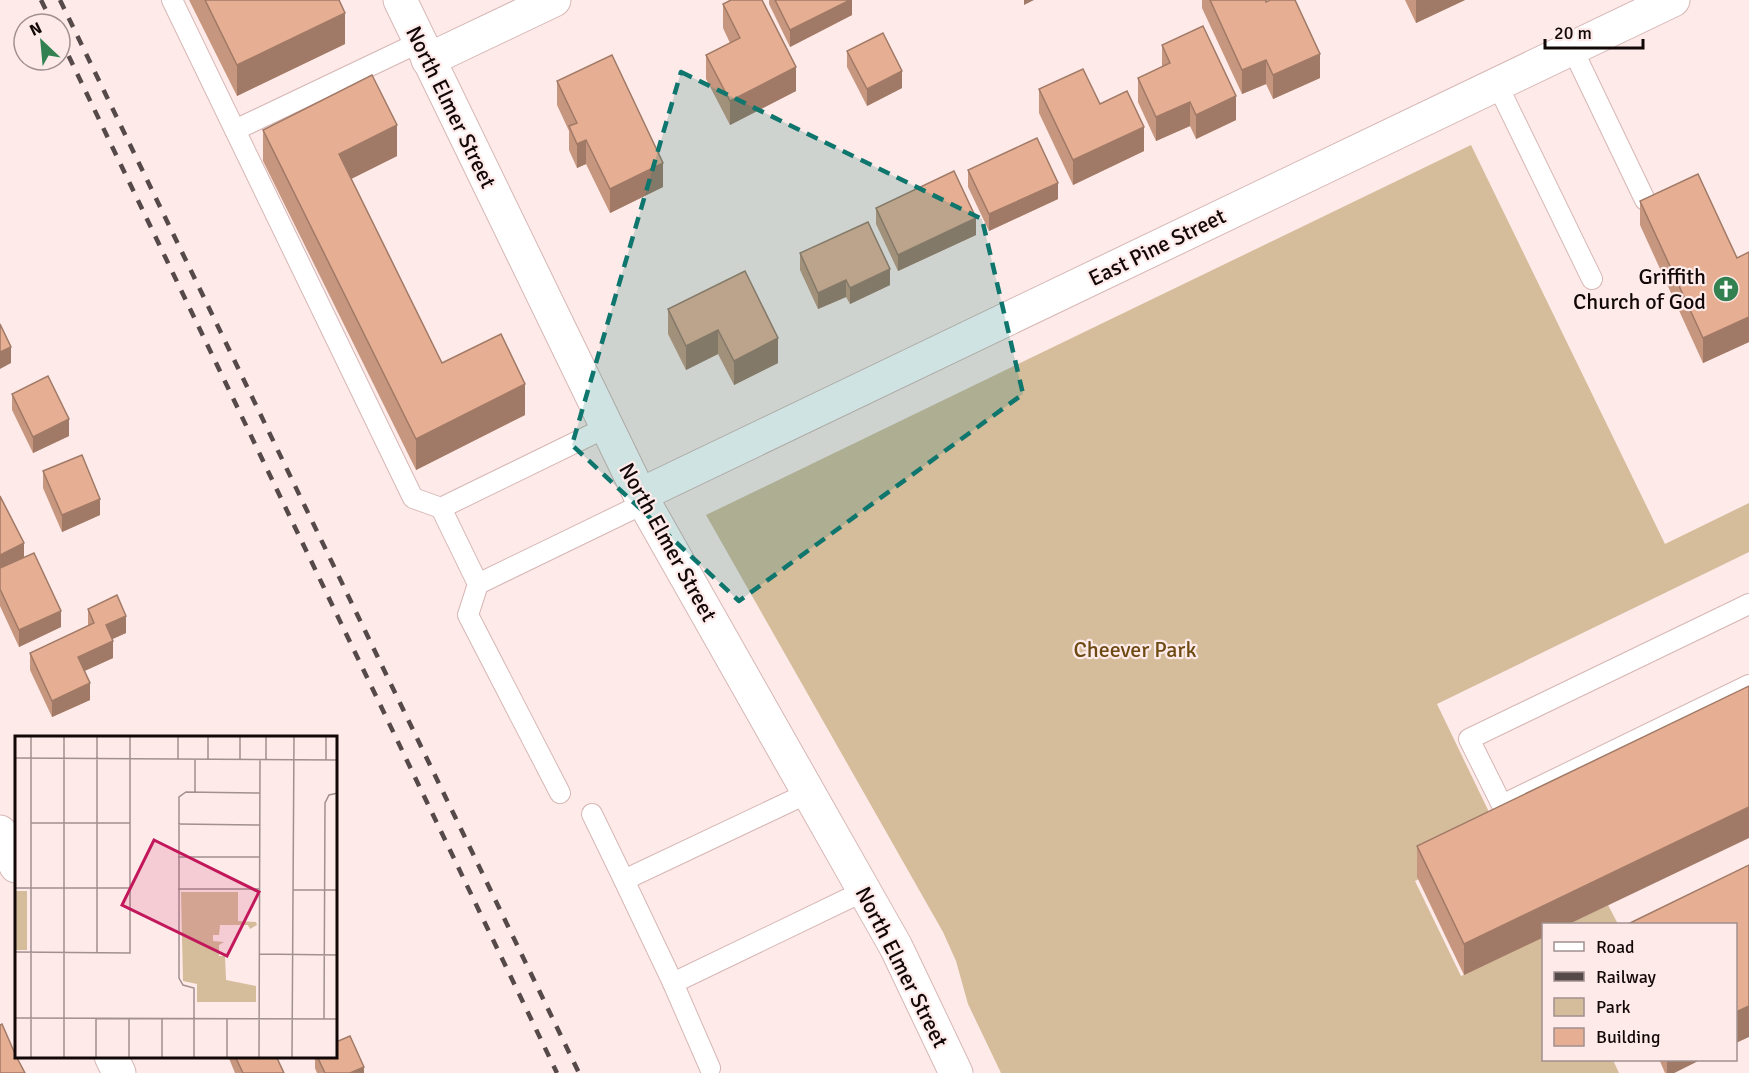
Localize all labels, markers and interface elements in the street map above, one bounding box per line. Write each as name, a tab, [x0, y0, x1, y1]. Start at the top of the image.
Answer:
north arrow	[12, 12, 72, 72]
scale bar	[1545, 12, 1642, 50]
text: N	[26, 18, 45, 41]
street label: North Elmer Street	[400, 21, 502, 193]
text: 20 m	[1554, 22, 1592, 44]
street label: East Pine Street	[1084, 202, 1230, 292]
place label: Griffith Church of God	[1573, 263, 1706, 315]
church icon: Griffith Church of God	[1711, 274, 1741, 304]
street label: North Elmer Street	[613, 458, 723, 626]
park label: Cheever Park	[1074, 636, 1196, 663]
inset map	[15, 736, 338, 1058]
street label: North Elmer Street	[850, 882, 954, 1052]
legend	[1542, 923, 1737, 1061]
text: Road	[1596, 936, 1635, 958]
text: Railway	[1596, 966, 1657, 988]
text: Park	[1596, 996, 1631, 1018]
text: Building	[1596, 1026, 1660, 1048]

